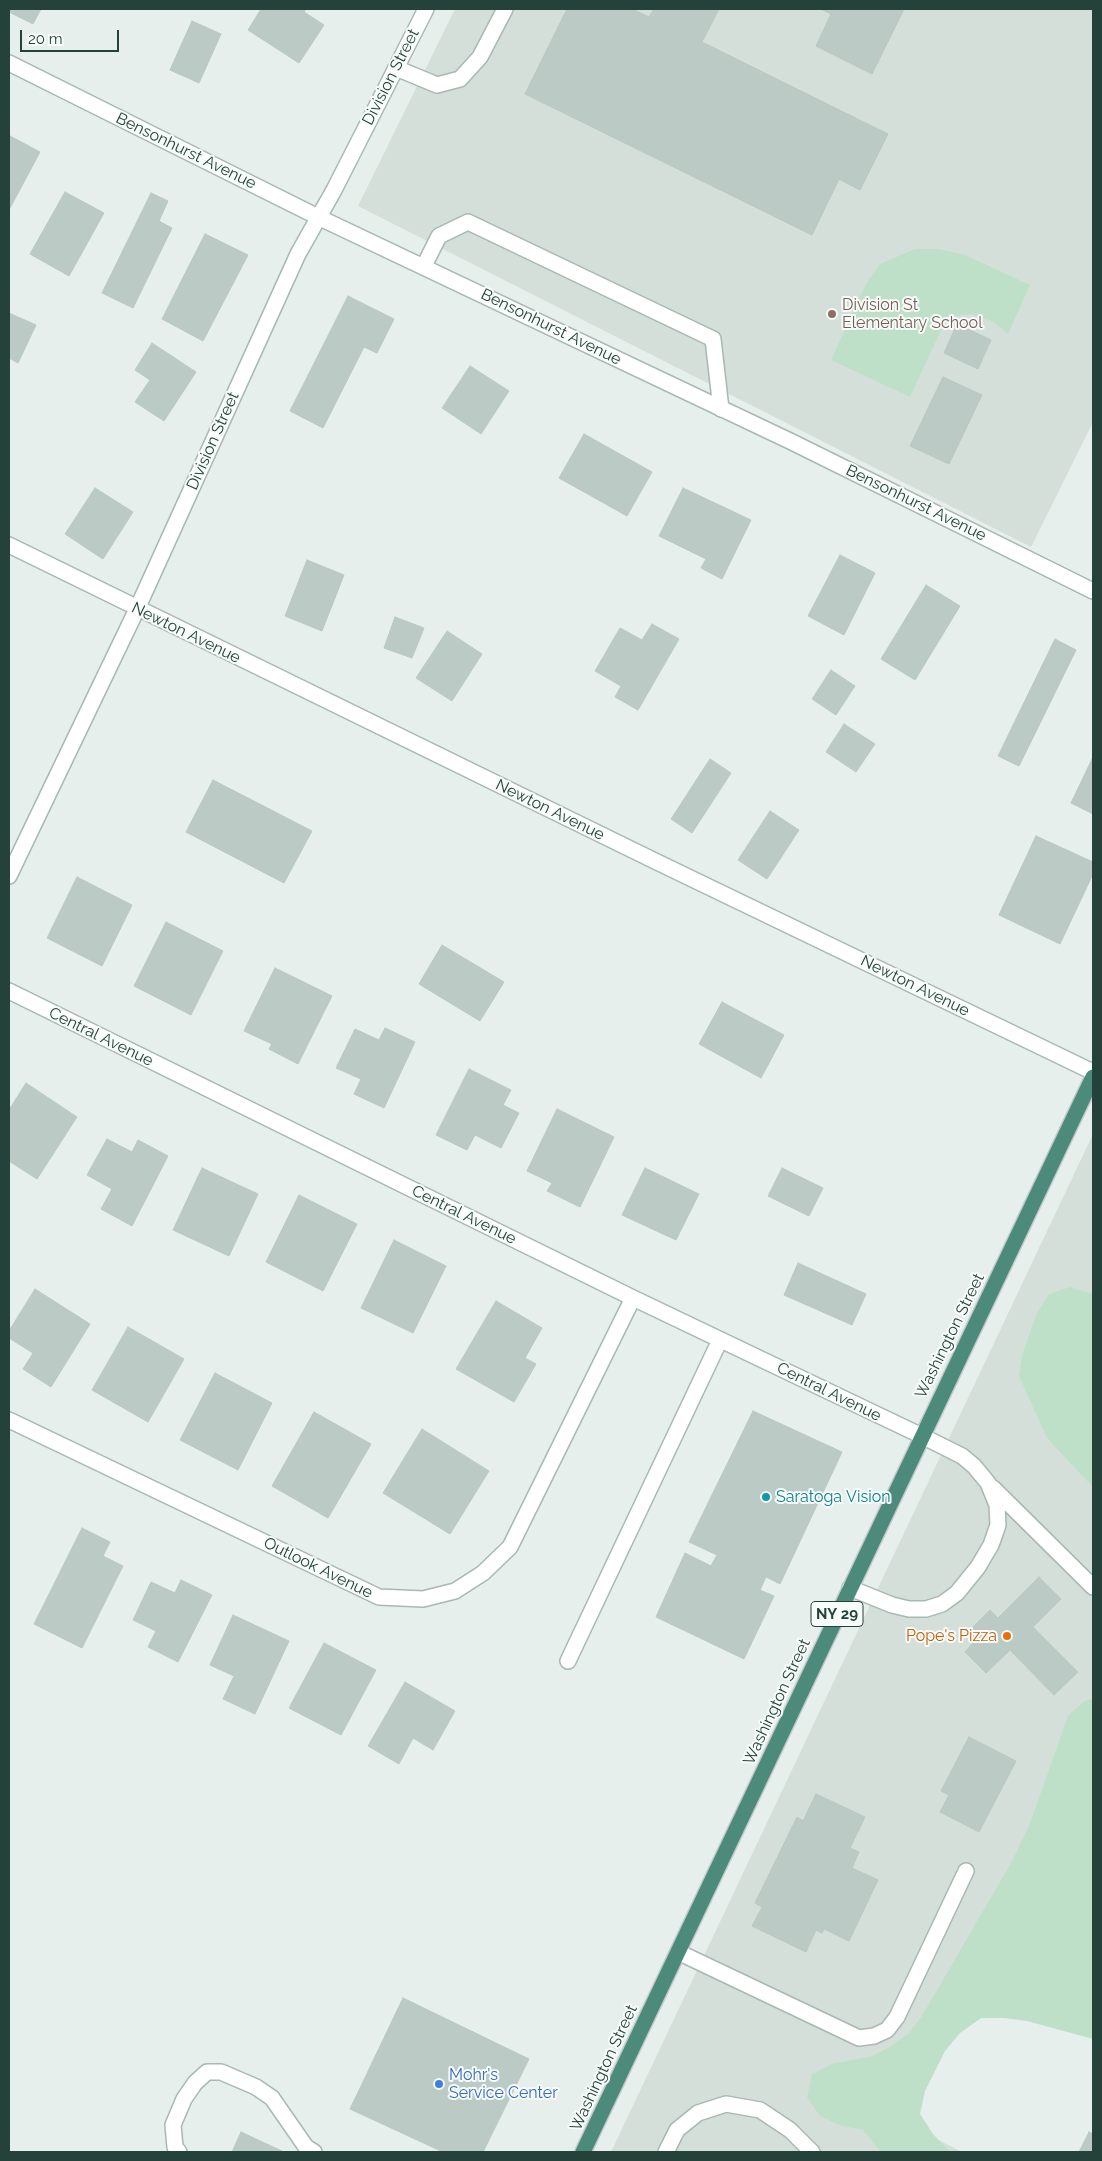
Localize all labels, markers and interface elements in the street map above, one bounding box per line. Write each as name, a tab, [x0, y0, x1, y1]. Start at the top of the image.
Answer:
scale bar	[22, 20, 121, 52]
street label: Division Street	[359, 26, 423, 128]
text: 20 m	[28, 30, 63, 48]
street label: Bensonhurst Avenue	[113, 109, 259, 193]
street label: Bensonhurst Avenue	[478, 285, 624, 369]
place label: Division St Elementary School	[842, 295, 982, 333]
marker: Division St Elementary School	[826, 308, 838, 320]
street label: Division Street	[183, 389, 243, 493]
street label: Bensonhurst Avenue	[843, 461, 989, 545]
street label: Newton Avenue	[128, 598, 244, 668]
street label: Newton Avenue	[492, 775, 608, 845]
street label: Newton Avenue	[857, 951, 973, 1021]
street label: Central Avenue	[46, 1003, 156, 1071]
street label: Central Avenue	[409, 1181, 519, 1249]
street label: Washington Street	[911, 1270, 989, 1402]
street label: Central Avenue	[774, 1358, 884, 1426]
place label: Saratoga Vision	[776, 1487, 891, 1507]
marker: Saratoga Vision	[760, 1491, 772, 1503]
street label: Outlook Avenue	[260, 1533, 376, 1603]
road number: NY 29	[811, 1602, 863, 1626]
place label: Pope's Pizza	[906, 1626, 997, 1646]
marker: Pope's Pizza	[1001, 1630, 1013, 1642]
street label: Washington Street	[739, 1636, 815, 1768]
street label: Washington Street	[566, 2002, 642, 2134]
place label: Mohr's Service Center	[449, 2065, 558, 2103]
marker: Mohr's Service Center	[433, 2078, 445, 2090]

